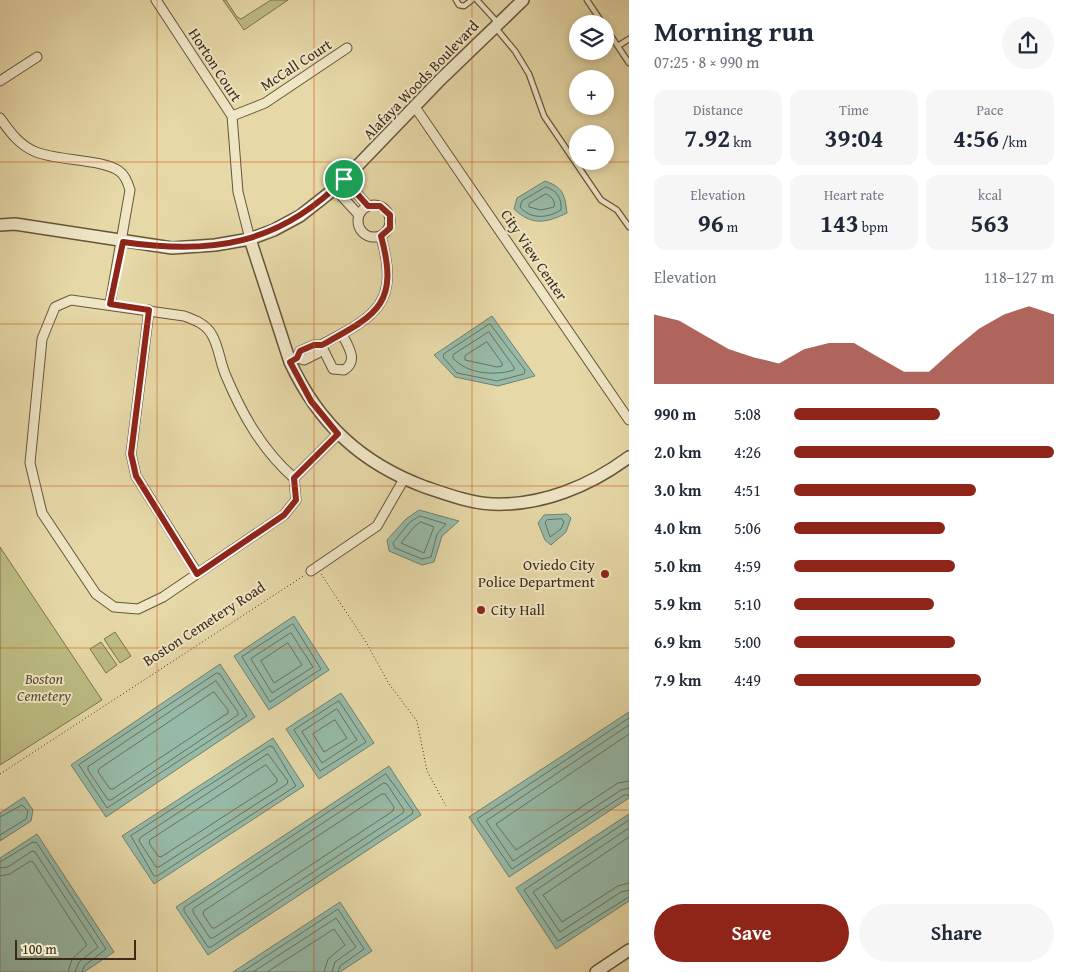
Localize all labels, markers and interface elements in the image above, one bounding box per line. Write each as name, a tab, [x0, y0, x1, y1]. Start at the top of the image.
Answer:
text: Morning run	[654, 10, 814, 51]
street label: Alafaya Woods Boulevard	[358, 15, 483, 144]
map controls	[569, 15, 614, 170]
button: layers	[569, 15, 614, 60]
button: share	[1002, 17, 1054, 69]
street label: Horton Court	[184, 24, 247, 106]
street label: McCall Court	[256, 33, 336, 96]
text: 07:25 · 8 × 990 m	[654, 50, 759, 74]
button: +	[569, 70, 614, 115]
text: Distance	[693, 100, 743, 120]
text: Time	[839, 100, 869, 120]
text: Pace	[977, 100, 1003, 120]
text: 7.92	[684, 120, 730, 156]
text: 39:04	[825, 120, 883, 156]
text: 4:56	[953, 120, 999, 156]
button: −	[569, 125, 614, 170]
text: km	[730, 132, 752, 152]
text: /km	[999, 132, 1027, 152]
pin	[323, 158, 365, 200]
icon: arrive	[330, 165, 358, 193]
text: Elevation	[691, 185, 745, 205]
text: Heart rate	[824, 185, 884, 205]
text: kcal	[978, 185, 1002, 205]
street label: City View Center	[496, 205, 573, 304]
text: 96	[698, 205, 724, 241]
text: 143	[820, 205, 859, 241]
text: 563	[971, 205, 1009, 241]
text: m	[724, 217, 738, 237]
text: bpm	[859, 217, 888, 237]
text: Elevation	[654, 265, 717, 289]
text: 118–127 m	[984, 265, 1054, 289]
text: 990 m	[654, 402, 696, 426]
text: 5:08	[734, 402, 761, 426]
text: 2.0 km	[654, 440, 701, 464]
text: 4:26	[734, 440, 761, 464]
text: 3.0 km	[654, 478, 701, 502]
text: 4:51	[734, 478, 761, 502]
text: 4.0 km	[654, 516, 701, 540]
text: 5:06	[734, 516, 761, 540]
place label: Oviedo City Police Department	[478, 554, 596, 592]
text: 5.0 km	[654, 554, 701, 578]
text: 4:59	[734, 554, 761, 578]
marker: Oviedo City Police Department	[599, 568, 611, 580]
street label: Boston Cemetery Road	[138, 576, 269, 671]
text: 5.9 km	[654, 592, 701, 616]
text: 5:10	[734, 592, 761, 616]
place label: City Hall	[491, 599, 545, 620]
marker: City Hall	[475, 604, 487, 616]
text: 6.9 km	[654, 630, 701, 654]
text: 5:00	[734, 630, 761, 654]
park label: Boston Cemetery	[17, 668, 71, 706]
text: 7.9 km	[654, 668, 701, 692]
text: 4:49	[734, 668, 761, 692]
button: Save	[654, 904, 849, 962]
button: Share	[859, 904, 1054, 962]
scale bar	[15, 937, 136, 960]
text: 100 m	[22, 939, 57, 959]

